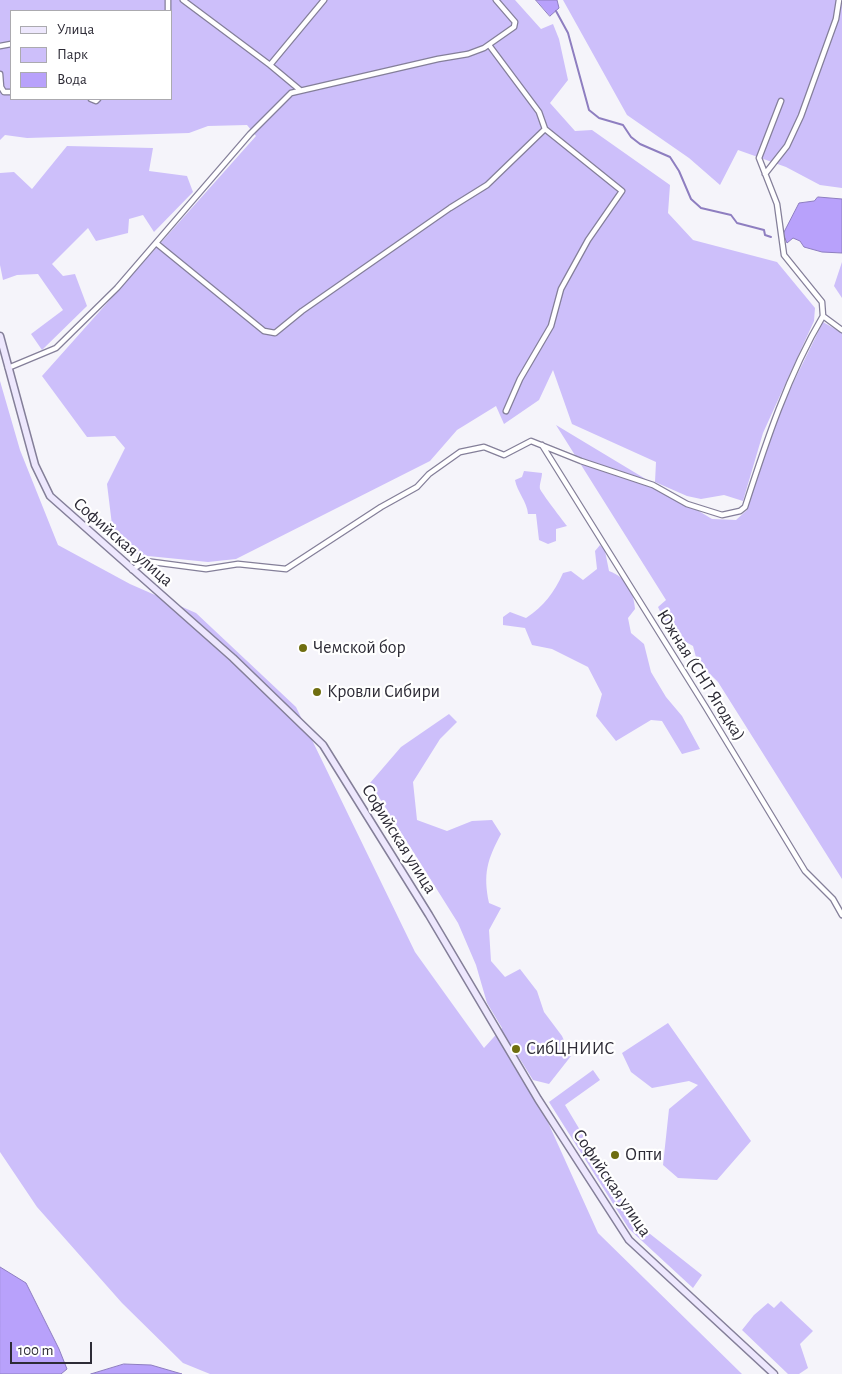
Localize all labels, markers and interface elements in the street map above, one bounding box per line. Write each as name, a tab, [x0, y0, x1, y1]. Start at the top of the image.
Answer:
legend	[10, 10, 172, 100]
text: Улица	[57, 22, 94, 37]
text: Парк	[57, 47, 88, 62]
text: Вода	[57, 72, 87, 87]
street label: Софийская улица	[69, 493, 177, 591]
street label: Южная (СНТ Ягодка)	[652, 605, 750, 745]
place label: Чемской бор	[313, 637, 406, 659]
marker: Чемской бор	[297, 642, 309, 654]
place label: Кровли Сибири	[327, 681, 440, 703]
marker: Кровли Сибири	[311, 686, 323, 698]
street label: Софийская улица	[357, 780, 441, 898]
place label: СибЦНИИС	[526, 1038, 614, 1060]
marker: СибЦНИИС	[510, 1043, 522, 1055]
street label: Софийская улица	[568, 1125, 656, 1241]
place label: Опти	[625, 1144, 662, 1166]
marker: Опти	[609, 1149, 621, 1161]
scale bar	[12, 1332, 95, 1364]
text: 100 m	[18, 1343, 53, 1358]

